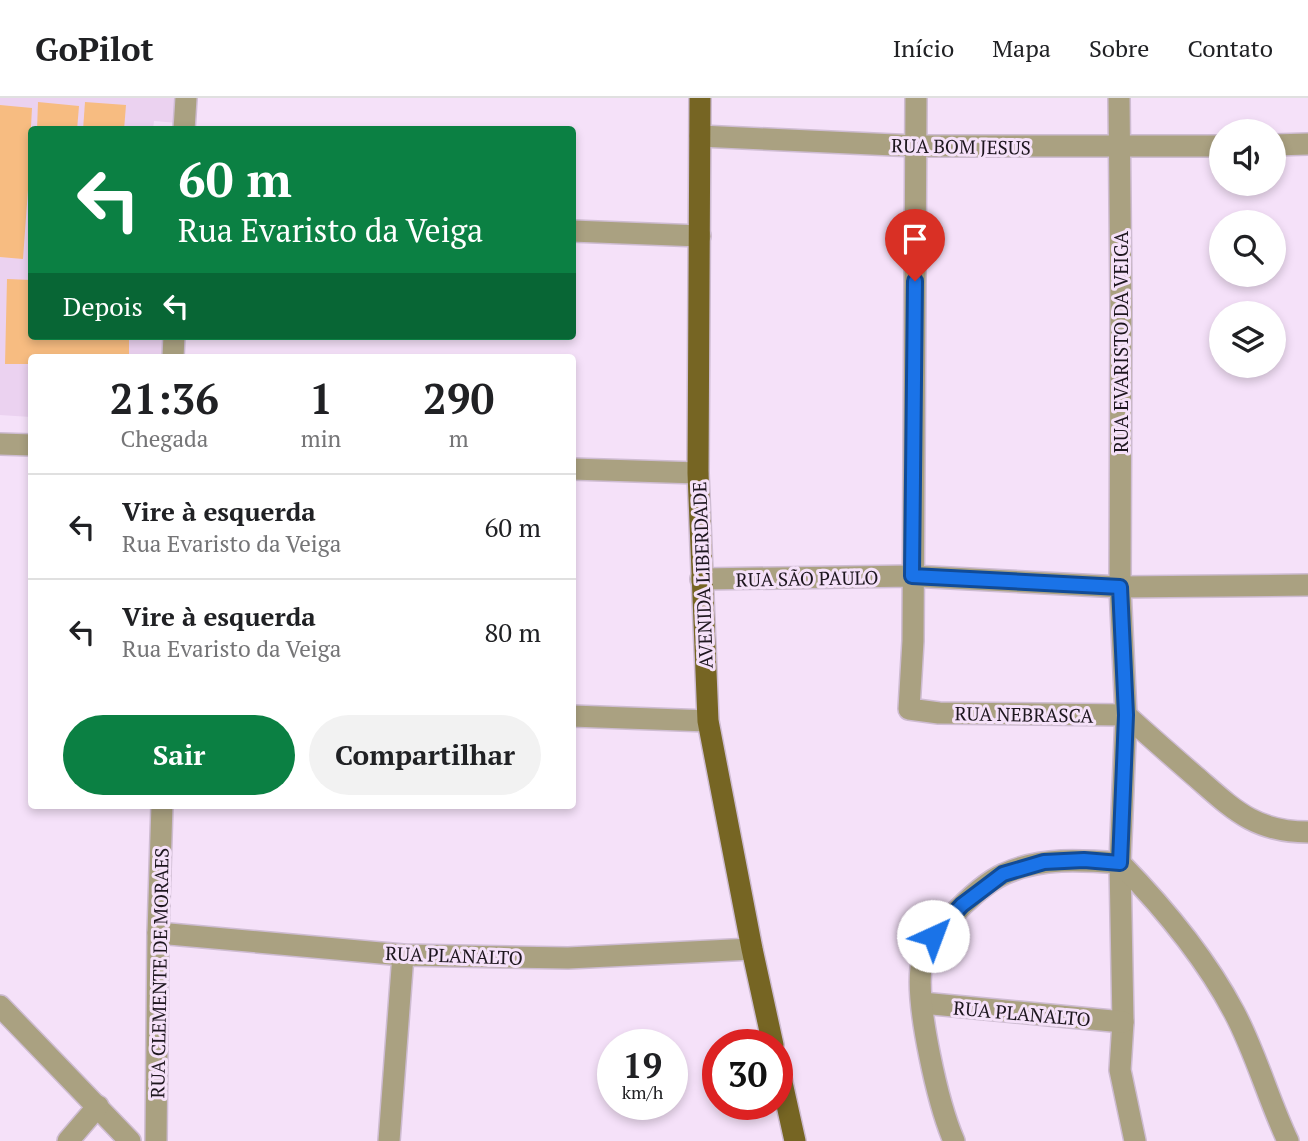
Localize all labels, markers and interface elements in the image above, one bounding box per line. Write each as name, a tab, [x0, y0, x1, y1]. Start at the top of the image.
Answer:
text: GoPilot	[35, 27, 154, 70]
text: Início	[893, 32, 954, 64]
text: Mapa	[992, 32, 1051, 64]
text: Sobre	[1089, 32, 1149, 64]
text: Contato	[1187, 32, 1273, 64]
map controls	[1209, 119, 1286, 378]
button: sound	[1209, 119, 1286, 196]
street label: RUA BOM JESUS	[891, 132, 1031, 160]
text: 60 m	[178, 146, 292, 211]
icon: left	[63, 154, 154, 245]
text: Rua Evaristo da Veiga	[178, 209, 483, 251]
pin	[885, 209, 945, 281]
button: search	[1209, 210, 1286, 287]
icon: arrive	[896, 220, 934, 258]
street label: RUA EVARISTO DA VEIGA	[1108, 231, 1133, 453]
icon: left	[157, 287, 195, 325]
text: Depois	[63, 289, 143, 323]
button: layers	[1209, 301, 1286, 378]
text: 21:36	[110, 370, 219, 426]
text: 1	[309, 370, 333, 426]
text: 290	[423, 370, 494, 426]
text: Chegada	[120, 423, 208, 454]
text: min	[301, 423, 341, 454]
text: m	[449, 423, 469, 454]
street label: AVENIDA LIBERDADE	[686, 481, 718, 669]
text: Vire à esquerda	[122, 494, 316, 528]
icon: left	[63, 508, 101, 546]
text: 60 m	[485, 510, 541, 544]
text: Rua Evaristo da Veiga	[122, 528, 341, 559]
street label: RUA SÃO PAULO	[735, 564, 879, 592]
text: Vire à esquerda	[122, 599, 316, 633]
icon: left	[63, 613, 101, 651]
text: 80 m	[485, 615, 541, 649]
text: Rua Evaristo da Veiga	[122, 633, 341, 664]
street label: RUA NEBRASCA	[954, 700, 1094, 728]
button: Sair	[63, 715, 295, 795]
button: Compartilhar	[309, 715, 541, 795]
street label: RUA CLEMENTE DE MORAES	[144, 847, 174, 1099]
position arrow	[896, 899, 970, 973]
street label: RUA PLANALTO	[385, 940, 523, 970]
street label: RUA PLANALTO	[952, 995, 1092, 1031]
speed limit sign: 30	[702, 1029, 793, 1120]
text: 19	[623, 1042, 662, 1088]
text: km/h	[622, 1080, 663, 1104]

